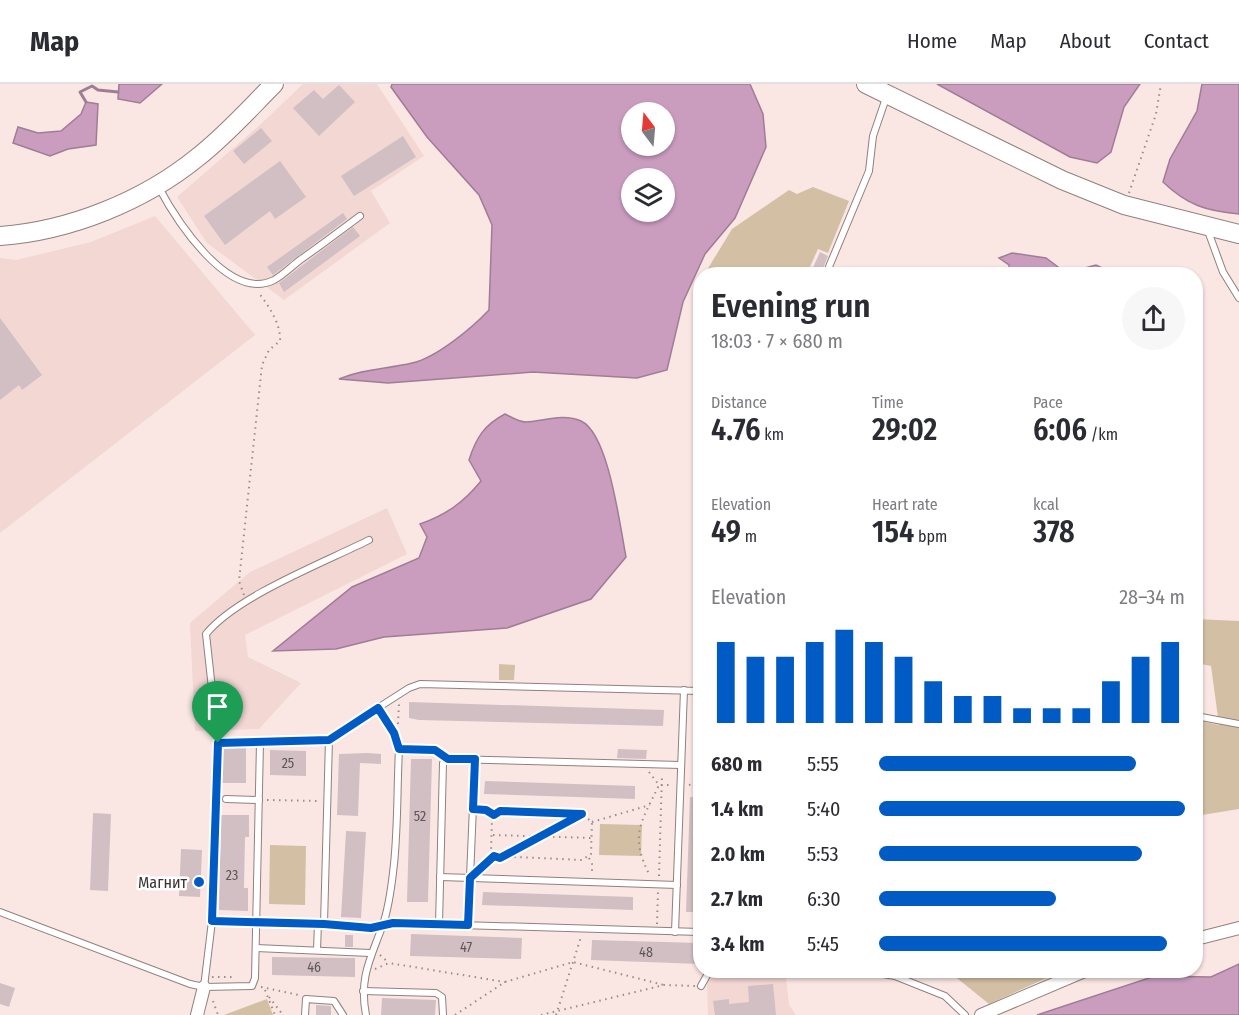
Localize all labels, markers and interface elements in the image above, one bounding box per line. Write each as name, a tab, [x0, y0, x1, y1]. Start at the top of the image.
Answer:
text: Map	[30, 25, 79, 58]
text: Home	[907, 28, 957, 54]
text: Map	[990, 28, 1027, 54]
text: About	[1060, 28, 1111, 54]
text: Contact	[1144, 28, 1209, 54]
north arrow	[621, 102, 675, 156]
map controls	[621, 102, 675, 222]
button: layers	[621, 168, 675, 222]
text: Evening run	[711, 286, 871, 326]
button: share	[1122, 287, 1185, 350]
text: 18:03 · 7 × 680 m	[711, 329, 843, 353]
text: Distance	[711, 393, 767, 412]
text: Time	[872, 393, 904, 412]
text: Pace	[1033, 393, 1063, 412]
text: 4.76	[711, 412, 761, 448]
text: 29:02	[872, 412, 937, 448]
text: 6:06	[1033, 412, 1087, 448]
text: km	[761, 425, 784, 444]
text: /km	[1087, 425, 1118, 444]
text: Elevation	[711, 495, 771, 514]
text: Heart rate	[872, 495, 938, 514]
text: kcal	[1033, 495, 1059, 514]
text: 49	[711, 514, 741, 550]
text: 154	[872, 514, 914, 550]
text: 378	[1033, 514, 1075, 550]
text: m	[741, 527, 757, 546]
text: bpm	[914, 527, 947, 546]
text: Elevation	[711, 585, 786, 609]
text: 28–34 m	[1119, 585, 1185, 609]
pin	[192, 681, 243, 743]
icon: arrive	[201, 690, 234, 723]
text: 680 m	[711, 752, 762, 776]
text: 5:55	[807, 752, 839, 776]
house number: 25	[282, 755, 294, 772]
text: 1.4 km	[711, 797, 763, 821]
text: 5:40	[807, 797, 840, 821]
house number: 52	[414, 808, 426, 825]
text: 2.0 km	[711, 842, 765, 866]
text: 5:53	[807, 842, 839, 866]
house number: 23	[226, 867, 238, 884]
place label: Магнит	[138, 873, 187, 892]
marker: Магнит	[192, 875, 206, 889]
text: 2.7 km	[711, 887, 763, 911]
text: 6:30	[807, 887, 841, 911]
text: 3.4 km	[711, 932, 764, 956]
text: 5:45	[807, 932, 839, 956]
house number: 47	[460, 939, 472, 956]
house number: 48	[639, 944, 653, 961]
house number: 46	[307, 959, 321, 976]

